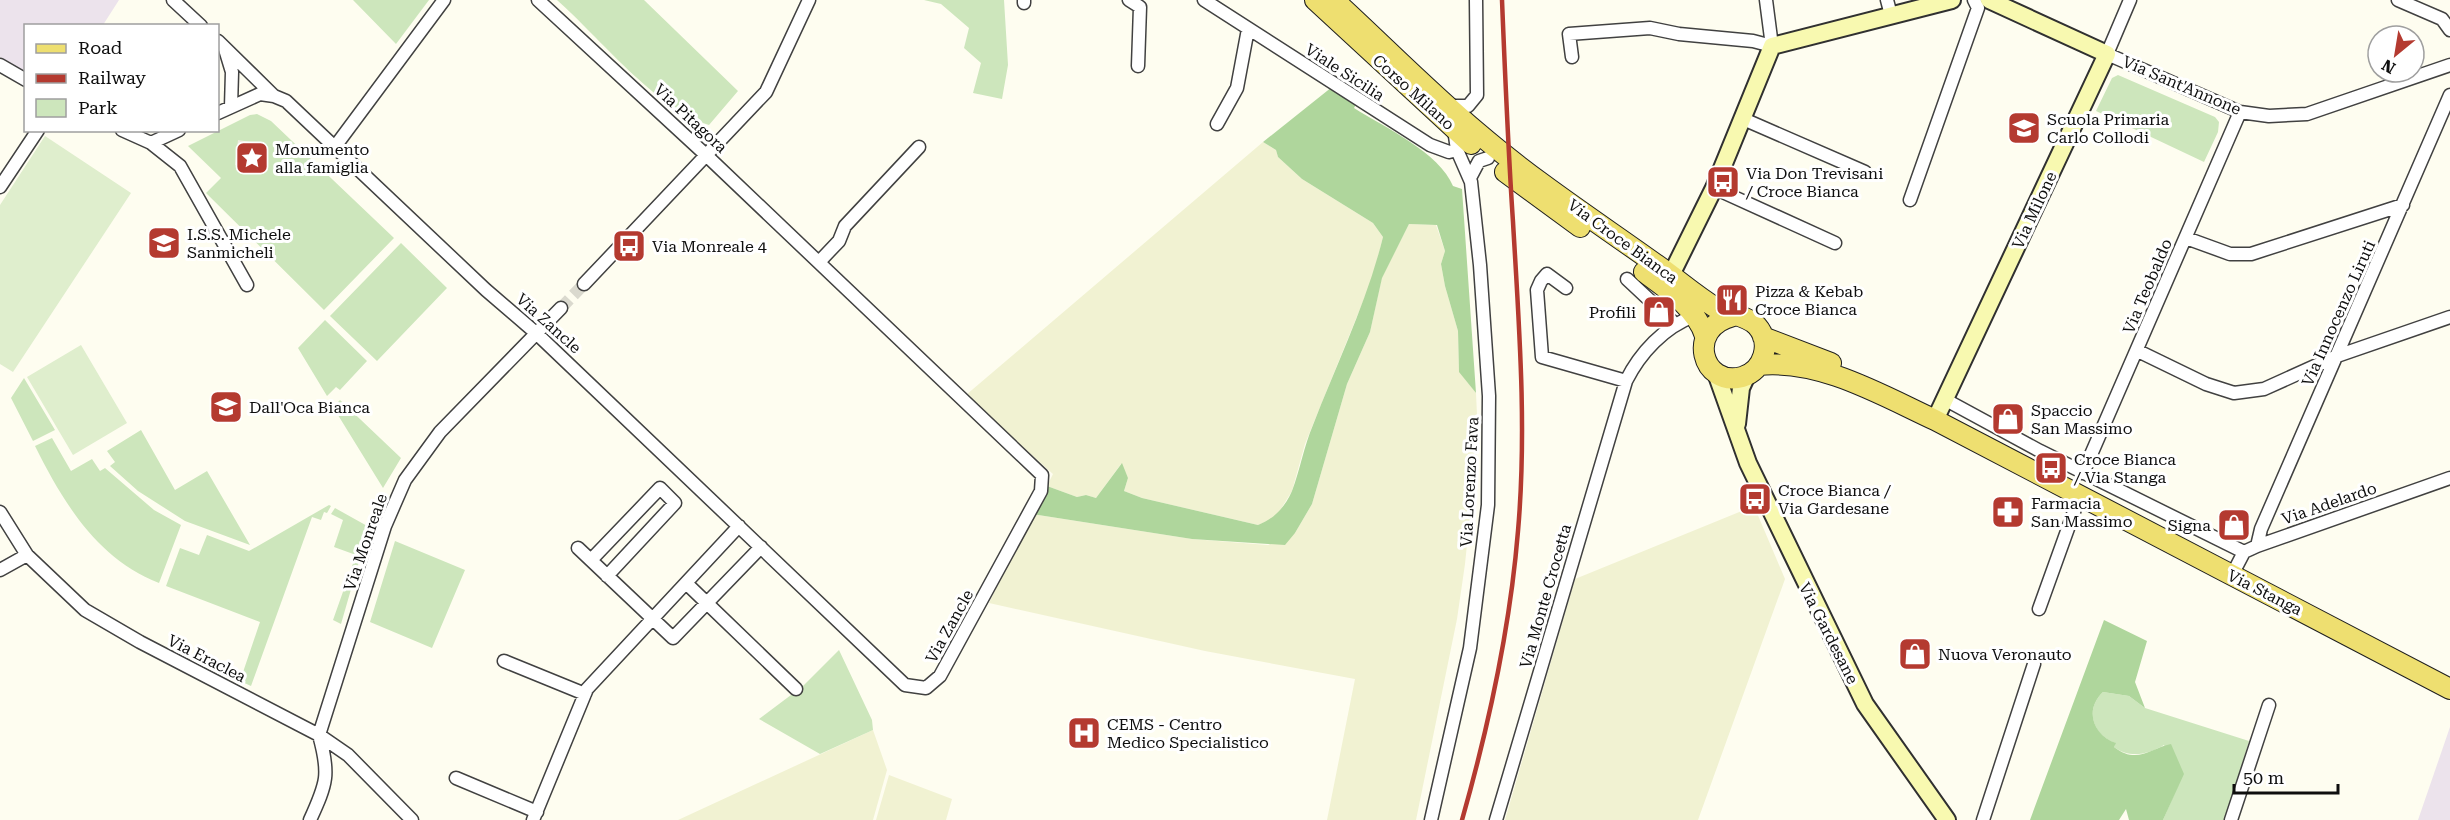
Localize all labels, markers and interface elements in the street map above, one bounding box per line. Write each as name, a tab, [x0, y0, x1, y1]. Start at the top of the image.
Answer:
legend	[24, 24, 219, 132]
north arrow	[2366, 24, 2426, 84]
text: Road	[78, 37, 123, 58]
street label: Viale Sicilia	[1302, 40, 1388, 105]
street label: Corso Milano	[1369, 51, 1459, 134]
street label: Via Sant'Annone	[2120, 52, 2244, 119]
text: N	[2379, 55, 2399, 78]
text: Railway	[78, 67, 146, 88]
street label: Via Pitagora	[650, 80, 731, 157]
text: Park	[78, 97, 118, 118]
school or university icon: Scuola Primaria Carlo Collodi	[2006, 110, 2042, 146]
place label: Scuola Primaria Carlo Collodi	[2047, 110, 2170, 147]
place icon: Monumento alla famiglia	[234, 140, 270, 176]
place label: Monumento alla famiglia	[275, 140, 370, 177]
bus stop icon: Via Don Trevisani / Croce Bianca	[1705, 164, 1741, 200]
place label: Via Don Trevisani / Croce Bianca	[1745, 164, 1883, 201]
street label: Via Milone	[2008, 168, 2061, 252]
street label: Via Croce Bianca	[1564, 195, 1682, 288]
school or university icon: I.S.S. Michele Sanmicheli	[146, 225, 182, 261]
place label: I.S.S. Michele Sanmicheli	[187, 225, 291, 262]
bus stop icon: Via Monreale 4	[611, 228, 647, 264]
street label: Via Teobaldo	[2119, 236, 2176, 336]
place label: Via Monreale 4	[652, 237, 767, 256]
street label: Via Innocenzo Liruti	[2298, 237, 2379, 389]
restaurant icon: Pizza & Kebab Croce Bianca	[1714, 282, 1750, 318]
place label: Pizza & Kebab Croce Bianca	[1755, 282, 1863, 319]
street label: Via Zancle	[512, 289, 585, 358]
shop icon: Profili	[1641, 294, 1677, 330]
place label: Profili	[1589, 303, 1636, 322]
school or university icon: Dall'Oca Bianca	[208, 389, 244, 425]
place label: Dall'Oca Bianca	[249, 398, 370, 417]
shop icon: Spaccio San Massimo	[1990, 401, 2026, 437]
place label: Spaccio San Massimo	[2031, 401, 2133, 438]
street label: Via Lorenzo Fava	[1457, 416, 1482, 548]
bus stop icon: Croce Bianca / Via Stanga	[2033, 450, 2069, 486]
place label: Croce Bianca / Via Stanga	[2073, 450, 2176, 487]
street label: Via Adelardo	[2279, 478, 2379, 529]
bus stop icon: Croce Bianca / Via Gardesane	[1737, 481, 1773, 517]
place label: Croce Bianca / Via Gardesane	[1778, 481, 1892, 518]
street label: Via Monreale	[340, 491, 391, 593]
pharmacy icon: Farmacia San Massimo	[1990, 494, 2026, 530]
place label: Farmacia San Massimo	[2031, 494, 2133, 531]
shop icon: Signa	[2216, 507, 2252, 543]
place label: Signa	[2168, 516, 2211, 535]
street label: Via Monte Crocetta	[1516, 522, 1575, 670]
street label: Via Stanga	[2224, 566, 2306, 620]
street label: Via Gardesane	[1795, 579, 1862, 687]
street label: Via Zancle	[922, 586, 977, 666]
street label: Via Eraclea	[164, 631, 249, 686]
shop icon: Nuova Veronauto	[1897, 636, 1933, 672]
place label: Nuova Veronauto	[1938, 645, 2072, 664]
hospital icon: CEMS - Centro Medico Specialistico	[1066, 715, 1102, 751]
place label: CEMS - Centro Medico Specialistico	[1107, 715, 1269, 752]
scale bar	[2234, 757, 2338, 795]
text: 50 m	[2243, 767, 2284, 788]

